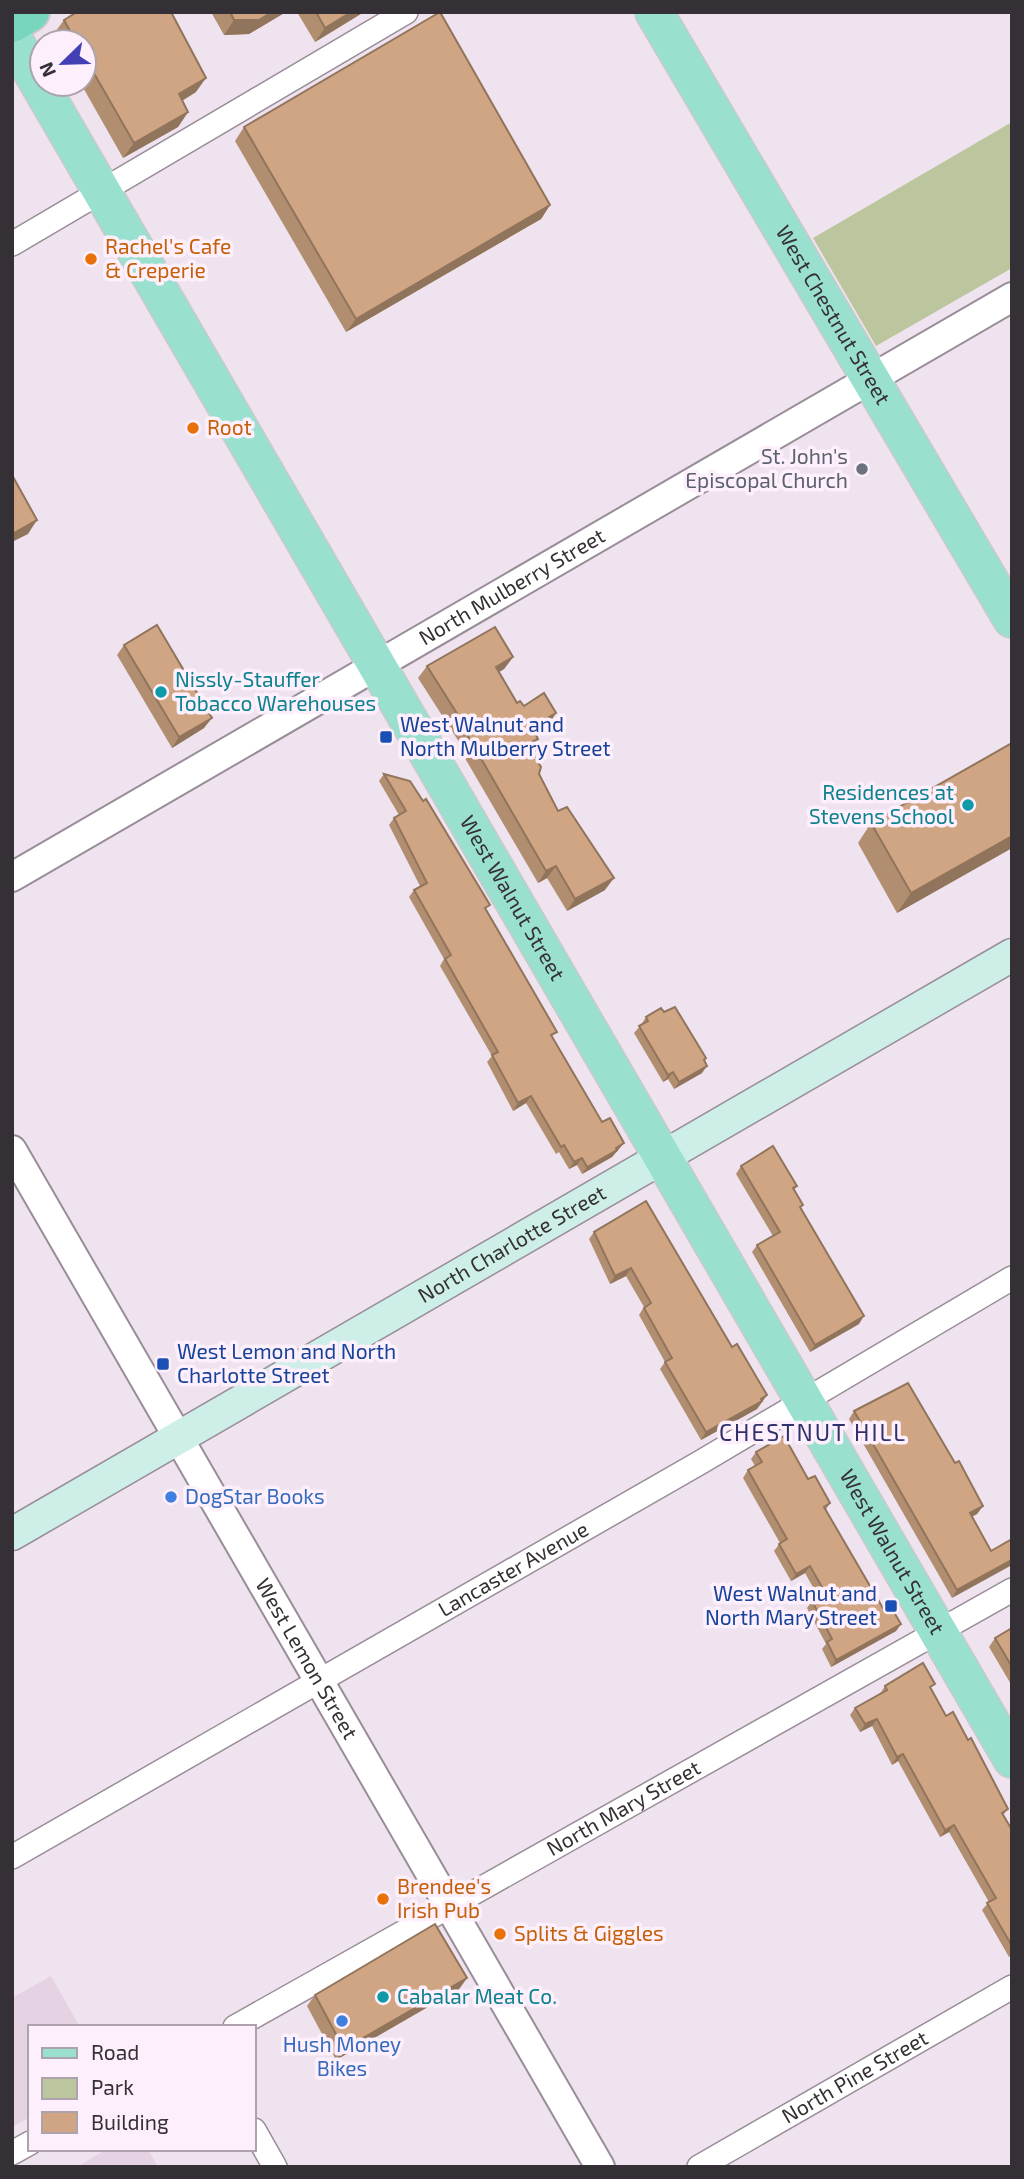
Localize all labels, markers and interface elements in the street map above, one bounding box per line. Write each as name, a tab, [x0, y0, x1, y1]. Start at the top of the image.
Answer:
north arrow	[28, 28, 98, 98]
text: N	[34, 59, 60, 81]
street label: West Chestnut Street	[772, 220, 897, 408]
place label: Rachel's Cafe & Creperie	[105, 233, 231, 282]
marker: Rachel's Cafe & Creperie	[83, 251, 99, 267]
place label: Root	[207, 414, 252, 439]
marker: Root	[185, 420, 201, 436]
place label: St. John's Episcopal Church	[685, 443, 848, 492]
marker: St. John's Episcopal Church	[854, 461, 870, 477]
street label: North Mulberry Street	[414, 522, 609, 649]
place label: Nissly-Stauffer Tobacco Warehouses	[175, 666, 376, 715]
marker: Nissly-Stauffer Tobacco Warehouses	[153, 684, 169, 700]
place label: West Walnut and North Mulberry Street	[400, 711, 610, 760]
marker: West Walnut and North Mulberry Street	[378, 729, 394, 745]
place label: Residences at Stevens School	[809, 779, 955, 828]
marker: Residences at Stevens School	[960, 797, 976, 813]
street label: West Walnut Street	[456, 811, 571, 985]
street label: North Charlotte Street	[413, 1179, 610, 1307]
place label: West Lemon and North Charlotte Street	[177, 1338, 396, 1387]
marker: West Lemon and North Charlotte Street	[155, 1356, 171, 1372]
district label: CHESTNUT HILL	[719, 1418, 907, 1446]
street label: West Walnut Street	[835, 1464, 951, 1638]
place label: DogStar Books	[185, 1483, 325, 1508]
marker: DogStar Books	[163, 1489, 179, 1505]
street label: Lancaster Avenue	[433, 1515, 592, 1621]
street label: West Lemon Street	[251, 1573, 364, 1743]
place label: West Walnut and North Mary Street	[705, 1580, 877, 1629]
marker: West Walnut and North Mary Street	[883, 1598, 899, 1614]
street label: North Mary Street	[542, 1754, 704, 1860]
place label: Brendee's Irish Pub	[397, 1873, 491, 1922]
marker: Brendee's Irish Pub	[375, 1891, 391, 1907]
place label: Splits & Giggles	[514, 1920, 664, 1945]
marker: Splits & Giggles	[492, 1926, 508, 1942]
place label: Cabalar Meat Co.	[397, 1983, 557, 2008]
marker: Cabalar Meat Co.	[375, 1989, 391, 2005]
marker: Hush Money Bikes	[334, 2013, 350, 2029]
street label: North Pine Street	[777, 2024, 932, 2128]
legend	[28, 2025, 256, 2151]
place label: Hush Money Bikes	[283, 2031, 401, 2080]
text: Road	[91, 2039, 139, 2064]
text: Park	[91, 2074, 134, 2099]
text: Building	[91, 2109, 169, 2134]

